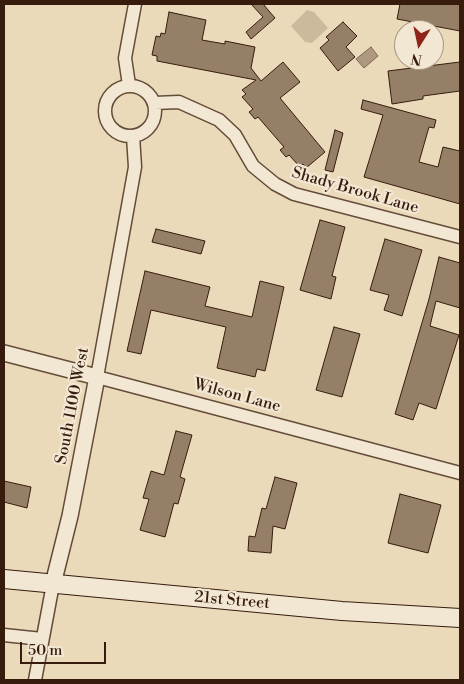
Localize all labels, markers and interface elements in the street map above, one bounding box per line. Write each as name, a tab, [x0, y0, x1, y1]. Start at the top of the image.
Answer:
north arrow	[394, 20, 444, 70]
text: N	[410, 49, 424, 69]
street label: Shady Brook Lane	[289, 164, 421, 218]
street label: South 1100 West	[52, 346, 94, 466]
street label: Wilson Lane	[191, 375, 283, 417]
street label: 21st Street	[193, 588, 271, 614]
scale bar	[22, 632, 109, 664]
text: 50 m	[28, 641, 62, 660]

